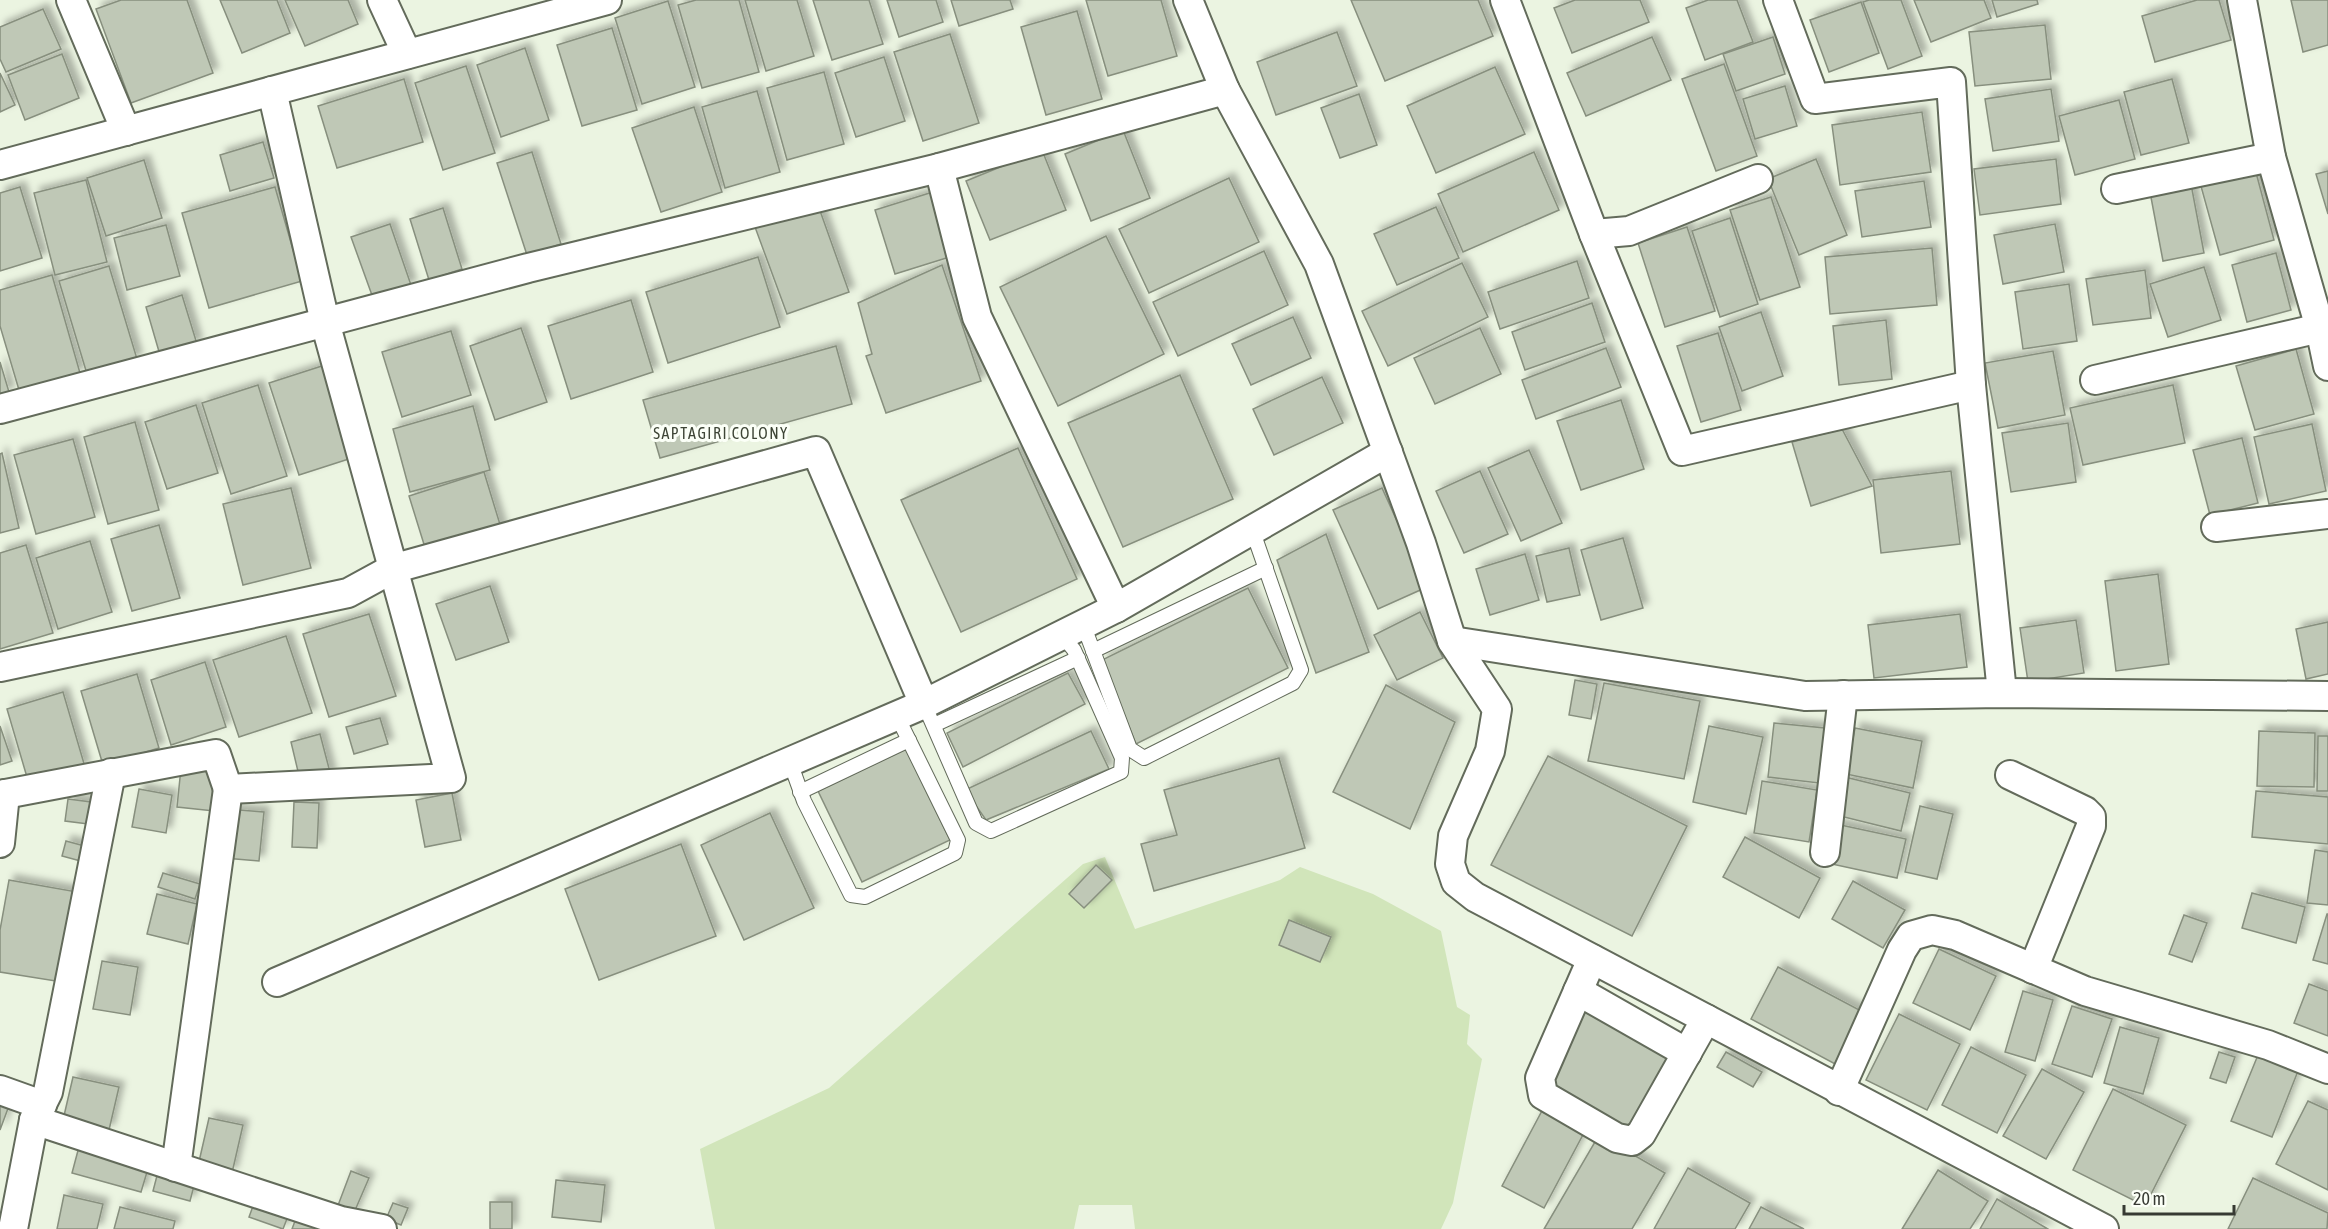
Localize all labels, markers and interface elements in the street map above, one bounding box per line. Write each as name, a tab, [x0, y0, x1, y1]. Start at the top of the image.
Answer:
district label: SAPTAGIRI COLONY	[653, 424, 789, 442]
scale bar	[2124, 1178, 2234, 1216]
text: 20 m	[2133, 1188, 2165, 1209]

